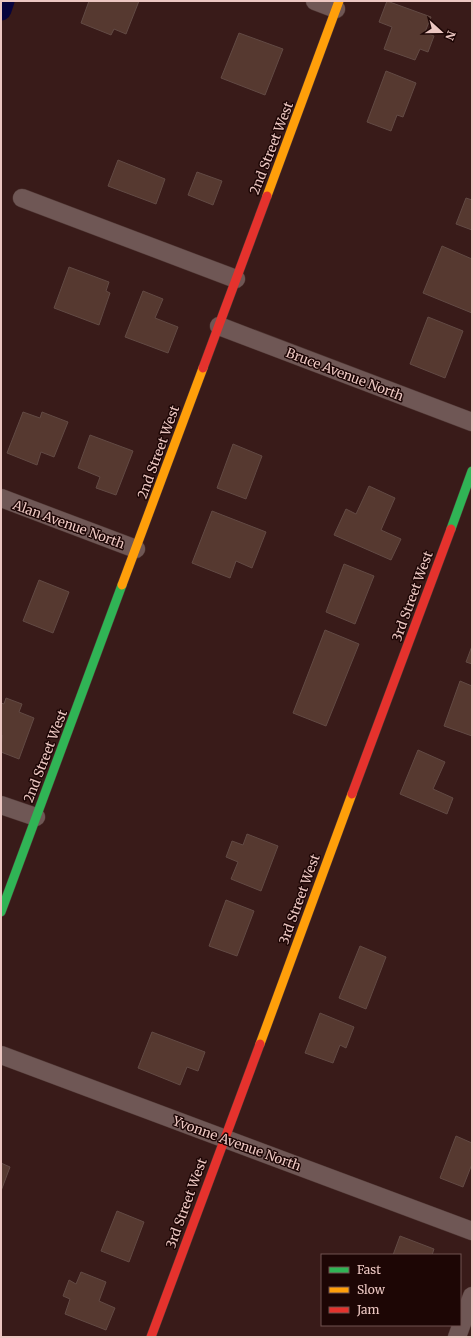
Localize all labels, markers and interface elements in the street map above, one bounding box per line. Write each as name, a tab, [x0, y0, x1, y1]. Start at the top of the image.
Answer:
north arrow	[421, 12, 461, 52]
text: N	[442, 29, 458, 42]
street label: 2nd Street West	[246, 99, 297, 197]
street label: Bruce Avenue North	[284, 344, 406, 405]
street label: 2nd Street West	[134, 403, 183, 501]
street label: Alan Avenue North	[10, 496, 127, 553]
street label: 3rd Street West	[388, 549, 437, 643]
street label: 2nd Street West	[20, 707, 71, 805]
street label: 3rd Street West	[275, 852, 324, 946]
street label: Yvonne Avenue North	[169, 1112, 304, 1175]
street label: 3rd Street West	[162, 1156, 211, 1250]
legend	[321, 1254, 461, 1326]
text: Fast	[357, 1262, 381, 1277]
text: Slow	[357, 1282, 386, 1297]
text: Jam	[356, 1302, 380, 1317]

